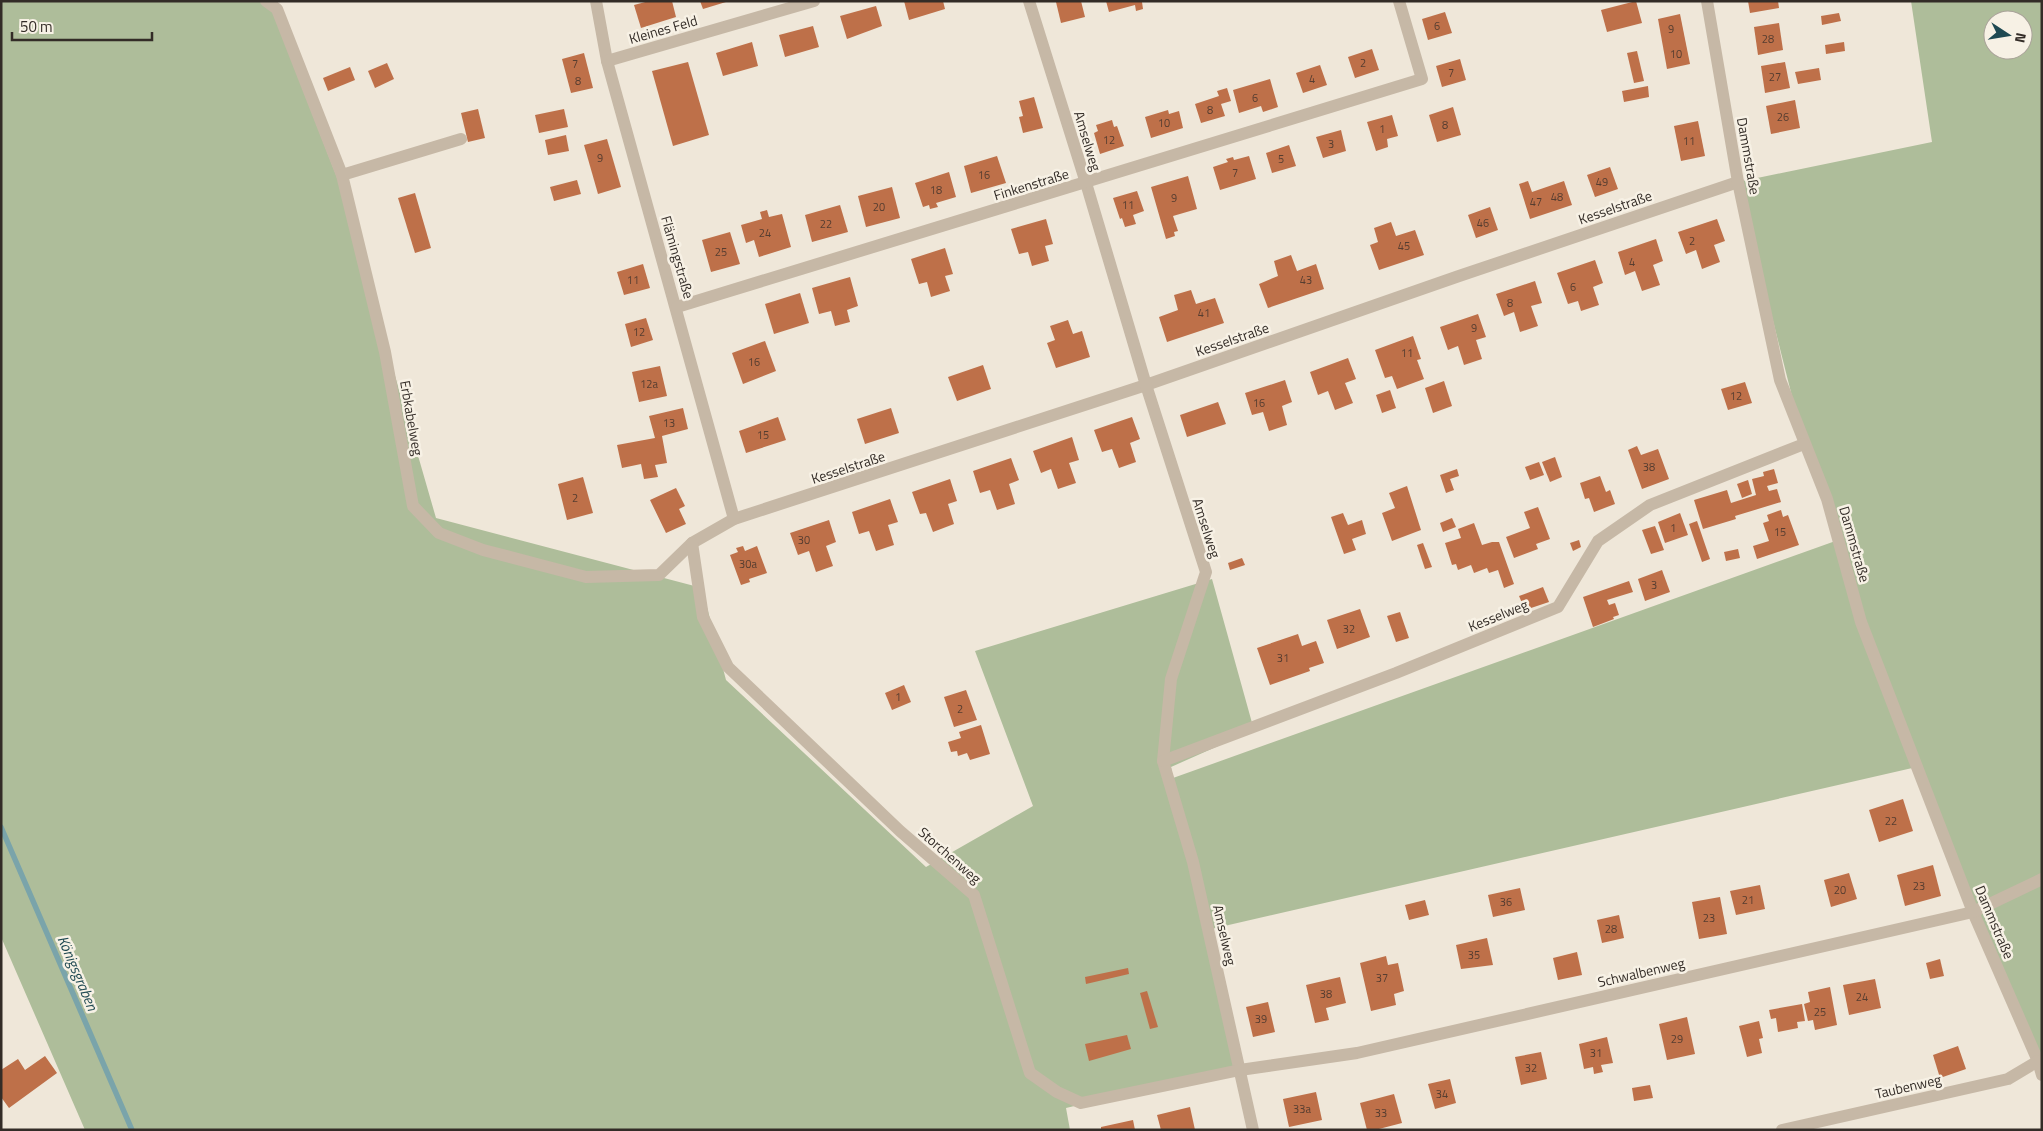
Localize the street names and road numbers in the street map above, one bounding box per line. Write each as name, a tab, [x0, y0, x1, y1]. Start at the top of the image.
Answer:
street label: Kleines Feld	[626, 9, 700, 49]
street label: Amselweg	[1069, 108, 1107, 174]
street label: Dammstraße	[1732, 116, 1766, 196]
street label: Finkenstraße	[991, 163, 1071, 205]
street label: Kesselstraße	[1575, 185, 1655, 229]
street label: Flämingstraße	[656, 213, 700, 301]
street label: Kesselstraße	[1192, 317, 1272, 361]
street label: Erbkabelweg	[395, 379, 429, 457]
street label: Kesselstraße	[808, 445, 888, 489]
street label: Amselweg	[1187, 495, 1227, 561]
street label: Dammstraße	[1834, 504, 1876, 584]
street label: Kesselweg	[1465, 593, 1531, 637]
street label: Storchenweg	[914, 822, 986, 888]
street label: Dammstraße	[1970, 882, 2020, 962]
street label: Amselweg	[1208, 903, 1242, 967]
street label: Schwalbenweg	[1595, 952, 1687, 992]
street label: Taubenweg	[1873, 1068, 1943, 1104]

